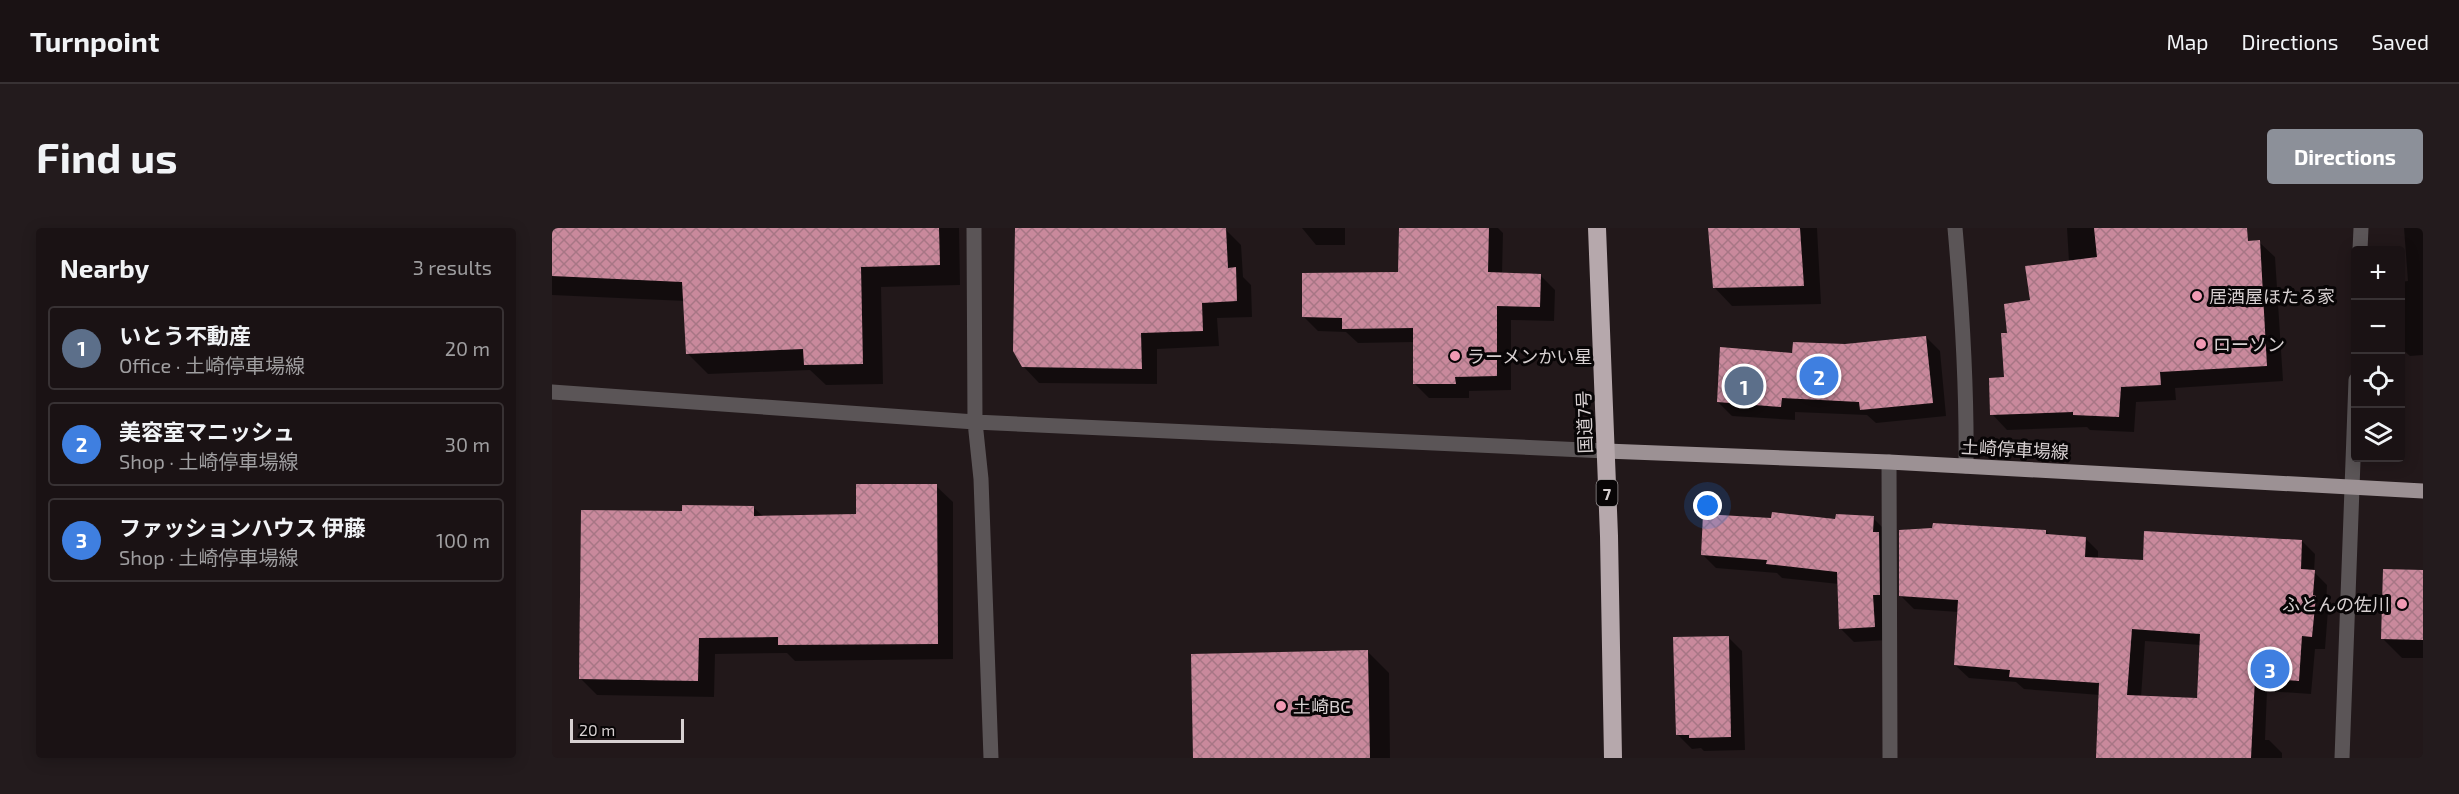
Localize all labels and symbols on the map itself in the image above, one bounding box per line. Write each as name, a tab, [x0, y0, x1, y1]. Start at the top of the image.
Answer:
place label: 居酒屋ほたる家	[2209, 285, 2335, 307]
marker: 居酒屋ほたる家	[2190, 289, 2204, 303]
place label: ローソン	[2213, 333, 2285, 355]
marker: ローソン	[2194, 337, 2208, 351]
place label: ラーメンかい星	[1467, 345, 1592, 367]
marker: ラーメンかい星	[1448, 349, 1462, 363]
pin: 2	[1800, 354, 1838, 398]
pin: 1	[1724, 364, 1764, 408]
street label: 国道7号	[1572, 390, 1596, 454]
street label: 土崎停車場線	[1960, 435, 2070, 463]
road number: 7	[1596, 480, 1618, 506]
your location	[1693, 491, 1722, 520]
place label: ふとんの佐川	[2282, 593, 2390, 615]
marker: ふとんの佐川	[2395, 597, 2409, 611]
pin: 3	[2250, 646, 2290, 692]
place label: 土崎BC	[1293, 695, 1350, 717]
marker: 土崎BC	[1274, 699, 1288, 713]
scale bar	[570, 716, 684, 744]

